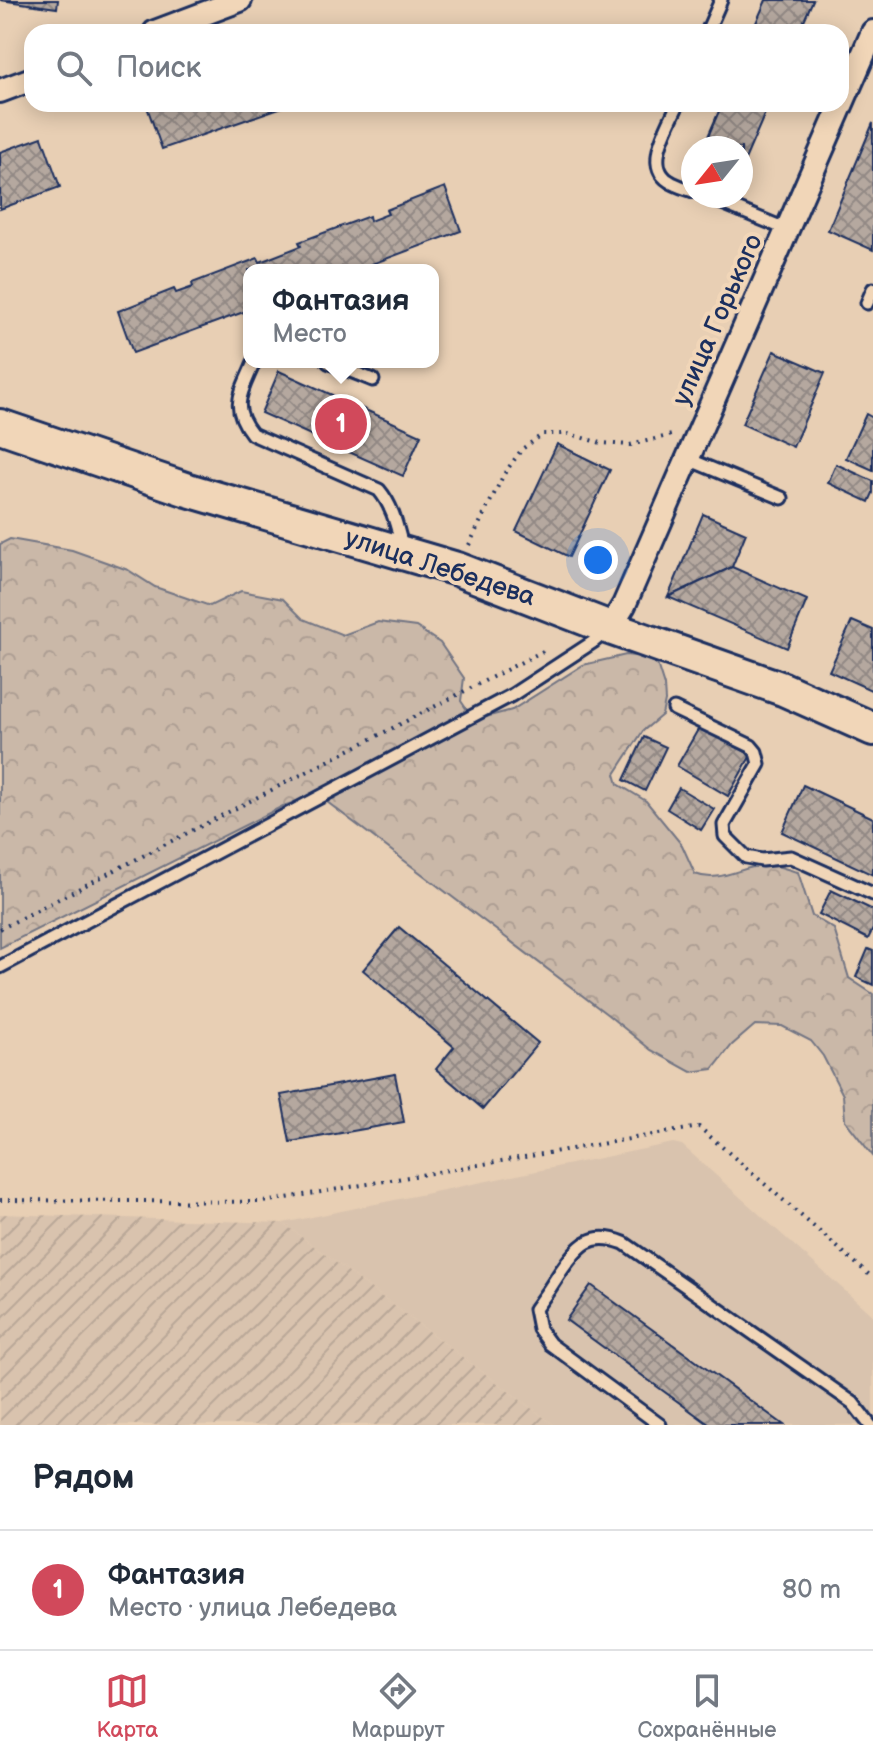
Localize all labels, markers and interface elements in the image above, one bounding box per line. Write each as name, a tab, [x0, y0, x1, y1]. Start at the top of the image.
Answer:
search box	[24, 24, 849, 112]
icon: search	[52, 46, 96, 90]
text: Поиск	[116, 50, 202, 86]
north arrow	[681, 136, 753, 208]
street label: улица Горького	[666, 229, 770, 411]
popup	[243, 264, 439, 368]
text: Фантазия	[272, 283, 410, 319]
text: Место	[272, 319, 347, 350]
pin: 1	[315, 394, 367, 454]
street label: улица Лебедева	[341, 523, 539, 613]
your location	[578, 540, 618, 580]
text: Рядом	[32, 1457, 134, 1498]
text: Фантазия	[108, 1557, 245, 1593]
text: 1	[53, 1575, 63, 1606]
text: 80 m	[782, 1575, 841, 1606]
text: Место · улица Лебедева	[108, 1593, 397, 1624]
tab: Карта	[96, 1669, 158, 1744]
tab: Маршрут	[351, 1669, 445, 1744]
tab: Сохранённые	[638, 1669, 777, 1744]

